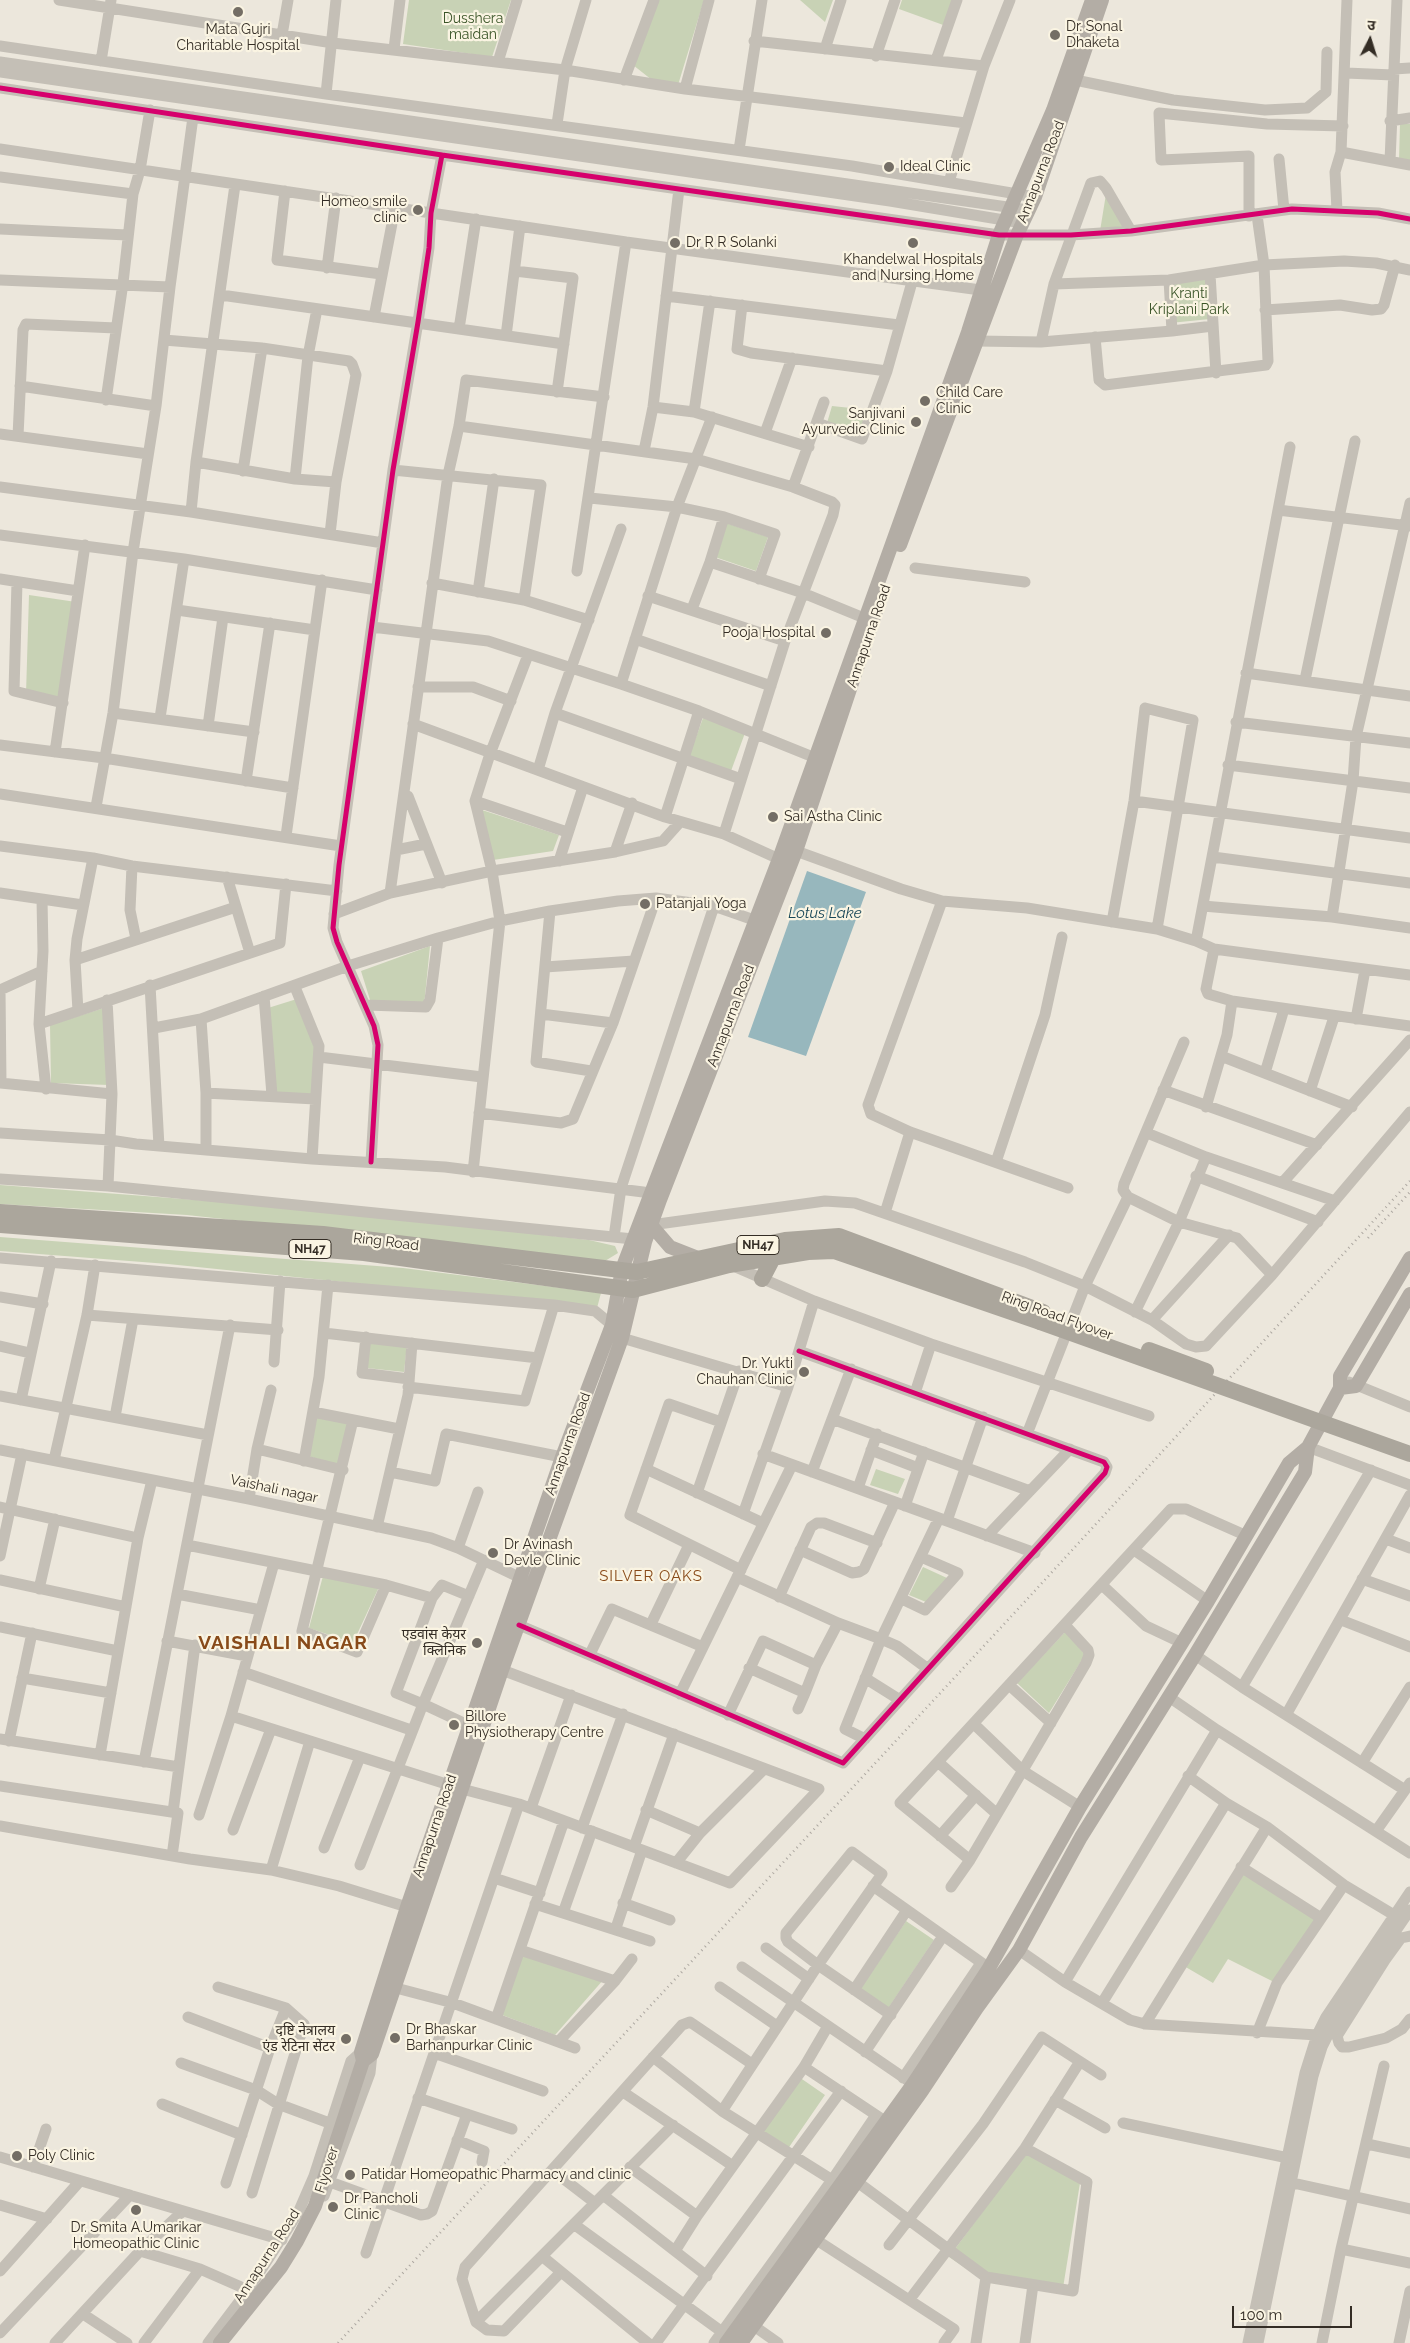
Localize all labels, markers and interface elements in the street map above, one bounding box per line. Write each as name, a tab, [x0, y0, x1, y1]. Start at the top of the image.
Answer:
marker: Mata Gujri Charitable Hospital	[231, 5, 245, 19]
park label: Dusshera maidan	[443, 11, 503, 44]
north arrow	[1345, 15, 1395, 65]
text: उ	[1367, 17, 1376, 33]
place label: Dr. Sonal Dhaketa	[1066, 19, 1122, 52]
place label: Mata Gujri Charitable Hospital	[176, 22, 300, 54]
marker: Dr. Sonal Dhaketa	[1048, 28, 1062, 42]
street label: Annapurna Road	[1014, 118, 1068, 226]
place label: Ideal Clinic	[900, 159, 971, 175]
marker: Ideal Clinic	[882, 160, 896, 174]
place label: Homeo smile clinic	[321, 194, 407, 226]
marker: Homeo smile clinic	[411, 203, 425, 217]
place label: Dr R R Solanki	[686, 235, 777, 251]
marker: Dr R R Solanki	[668, 236, 682, 250]
marker: Khandelwal Hospitals and Nursing Home	[906, 236, 920, 250]
place label: Khandelwal Hospitals and Nursing Home	[843, 252, 983, 284]
park label: Kranti Kriplani Park	[1149, 286, 1229, 318]
place label: Child Care Clinic	[936, 385, 1003, 418]
marker: Child Care Clinic	[918, 394, 932, 408]
place label: Sanjivani Ayurvedic Clinic	[801, 406, 905, 438]
marker: Sanjivani Ayurvedic Clinic	[909, 415, 923, 429]
street label: Annapurna Road	[843, 582, 895, 690]
place label: Pooja Hospital	[722, 625, 815, 641]
marker: Pooja Hospital	[819, 626, 833, 640]
place label: Sai Astha Clinic	[784, 809, 882, 825]
marker: Sai Astha Clinic	[766, 810, 780, 824]
place label: Patanjali Yoga	[656, 896, 746, 912]
marker: Patanjali Yoga	[638, 897, 652, 911]
water label: Lotus Lake	[788, 904, 862, 922]
street label: Annapurna Road	[704, 962, 758, 1070]
street label: Ring Road	[352, 1230, 420, 1254]
road number: NH47	[737, 1236, 779, 1254]
road number: NH47	[289, 1240, 331, 1258]
street label: Ring Road Flyover	[999, 1288, 1115, 1344]
place label: Dr. Yukti Chauhan Clinic	[696, 1356, 793, 1388]
marker: Dr. Yukti Chauhan Clinic	[797, 1365, 811, 1379]
street label: Annapurna Road	[542, 1390, 594, 1498]
street label: Vaishali nagar	[229, 1471, 319, 1507]
place label: Dr Avinash Devle Clinic	[504, 1537, 580, 1570]
marker: Dr Avinash Devle Clinic	[486, 1546, 500, 1560]
district label: SILVER OAKS	[598, 1567, 704, 1585]
place label: एडवांस केयर क्लिनिक	[402, 1627, 466, 1660]
district label: VAISHALI NAGAR	[196, 1632, 370, 1654]
marker: एडवांस केयर क्लिनिक	[470, 1636, 484, 1650]
place label: Billore Physiotherapy Centre	[465, 1709, 604, 1741]
marker: Billore Physiotherapy Centre	[447, 1718, 461, 1732]
street label: Annapurna Road	[409, 1772, 461, 1880]
place label: Dr Bhaskar Barhanpurkar Clinic	[406, 2022, 533, 2054]
place label: दृष्टि नेत्रालय एंड रेटिना सेंटर	[263, 2023, 335, 2056]
marker: Dr Bhaskar Barhanpurkar Clinic	[388, 2031, 402, 2045]
marker: दृष्टि नेत्रालय एंड रेटिना सेंटर	[339, 2032, 353, 2046]
street label: Flyover	[312, 2145, 342, 2195]
place label: Poly Clinic	[28, 2148, 95, 2164]
marker: Poly Clinic	[10, 2149, 24, 2163]
place label: Patidar Homeopathic Pharmacy and clinic	[361, 2167, 631, 2183]
marker: Patidar Homeopathic Pharmacy and clinic	[343, 2168, 357, 2182]
place label: Dr Pancholi Clinic	[344, 2191, 418, 2224]
marker: Dr Pancholi Clinic	[326, 2200, 340, 2214]
marker: Dr. Smita A.Umarikar Homeopathic Clinic	[129, 2203, 143, 2217]
street label: Annapurna Road	[230, 2206, 304, 2306]
place label: Dr. Smita A.Umarikar Homeopathic Clinic	[71, 2220, 201, 2252]
scale bar	[1235, 2296, 1355, 2328]
text: 100 m	[1240, 2306, 1282, 2324]

